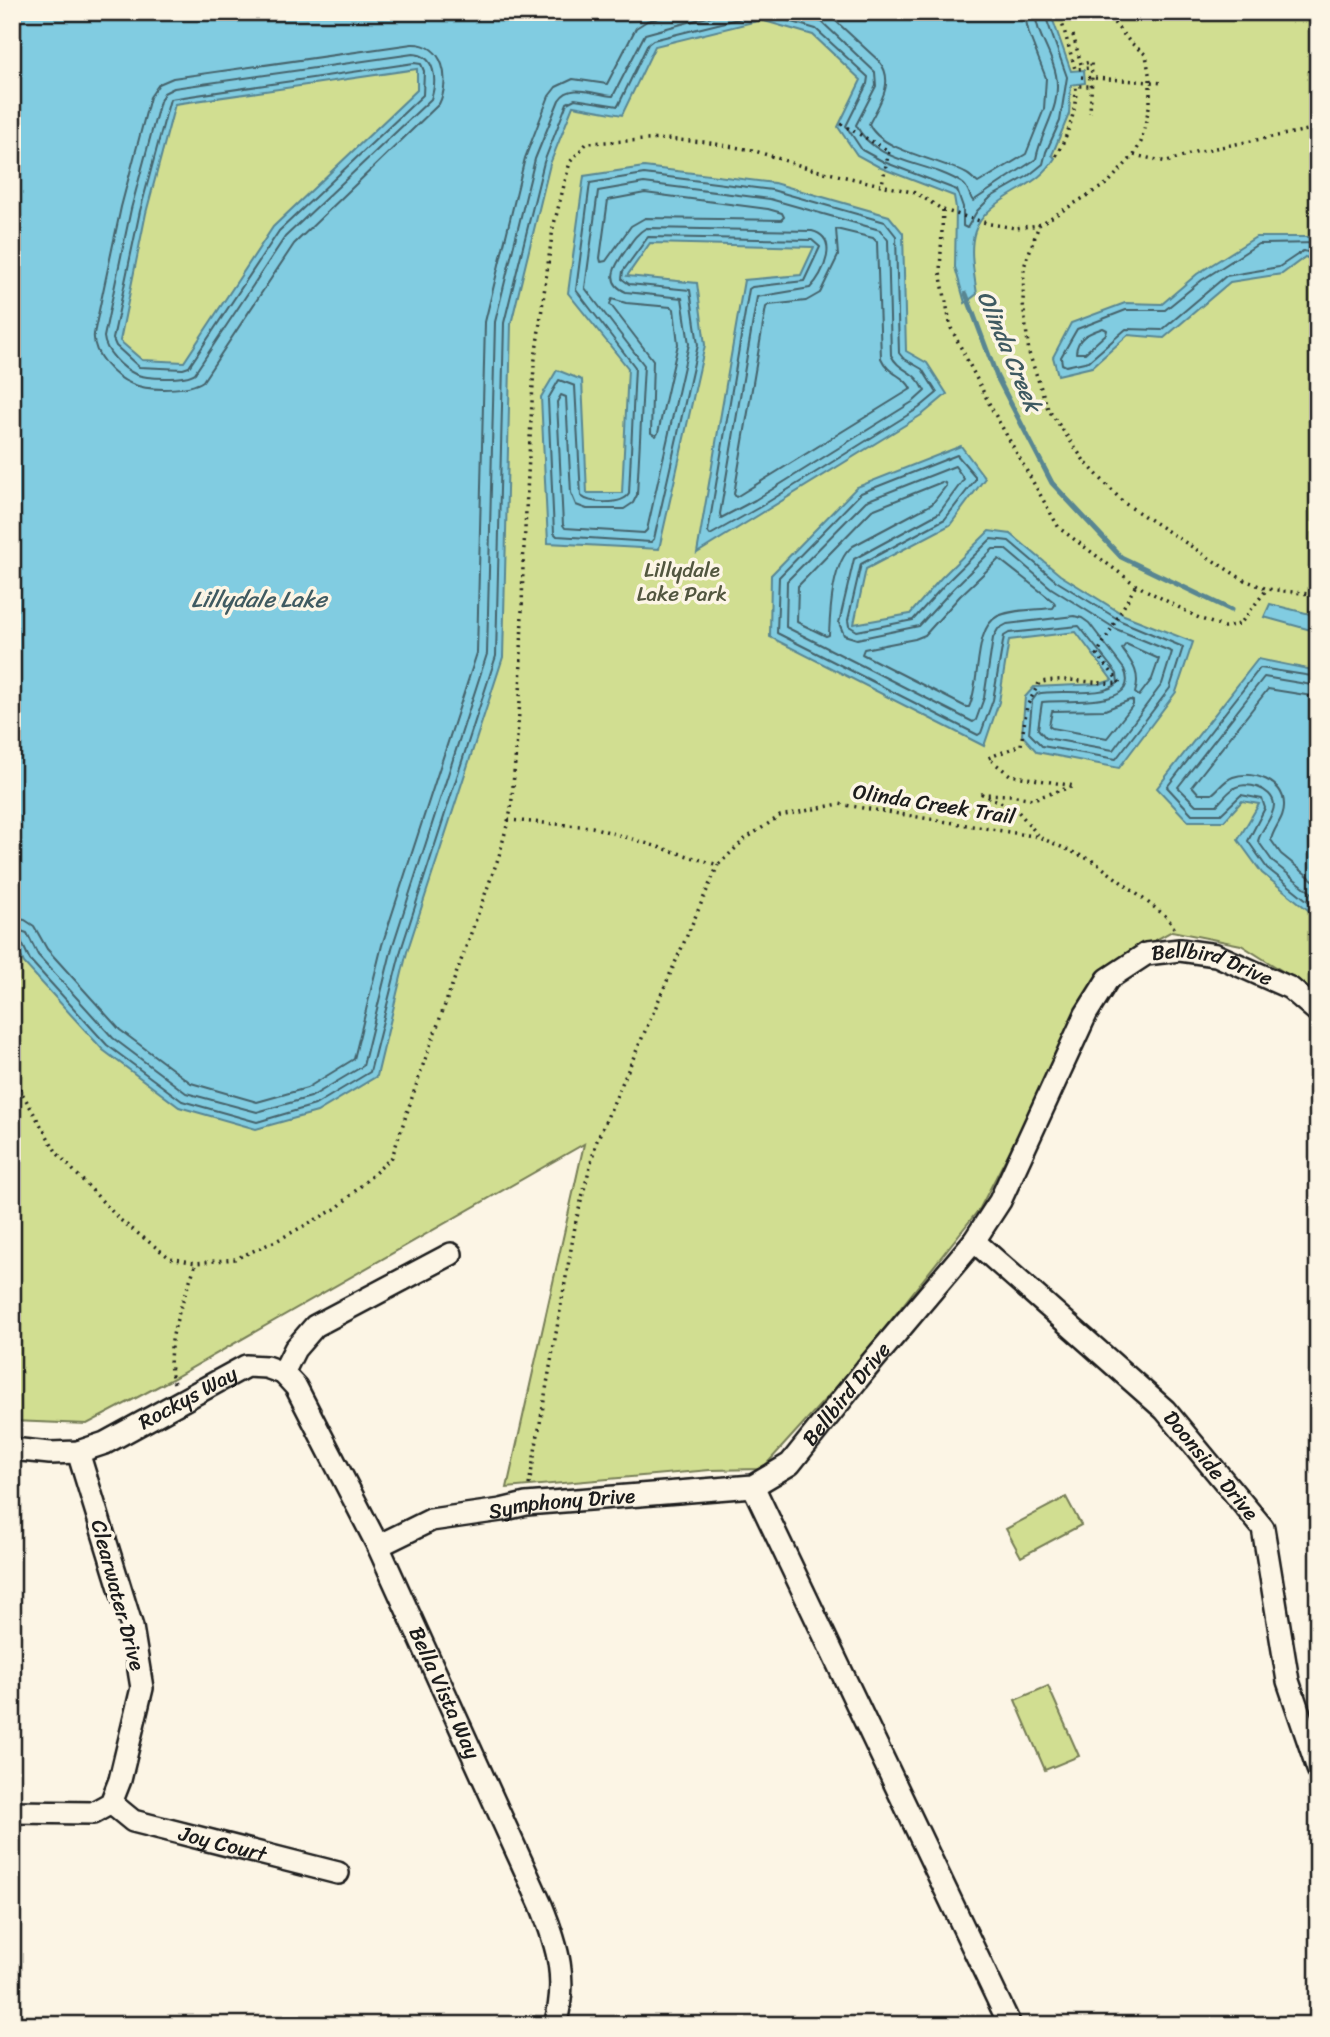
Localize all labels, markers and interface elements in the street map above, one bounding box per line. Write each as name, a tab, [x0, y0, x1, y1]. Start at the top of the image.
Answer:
water label: Olinda Creek	[965, 284, 1054, 421]
park label: Lillydale Lake Park	[637, 551, 727, 613]
water label: Lillydale Lake	[191, 579, 329, 620]
street label: Olinda Creek Trail	[850, 772, 1019, 836]
street label: Bellbird Drive	[1149, 931, 1279, 997]
street label: Bellbird Drive	[792, 1333, 901, 1455]
street label: Rockys Way	[131, 1355, 245, 1441]
street label: Doonside Drive	[1153, 1401, 1269, 1529]
street label: Symphony Drive	[486, 1476, 636, 1531]
street label: Clearwater Drive	[80, 1515, 156, 1675]
street label: Bella Vista Way	[398, 1620, 491, 1765]
street label: Joy Court	[174, 1814, 272, 1874]

